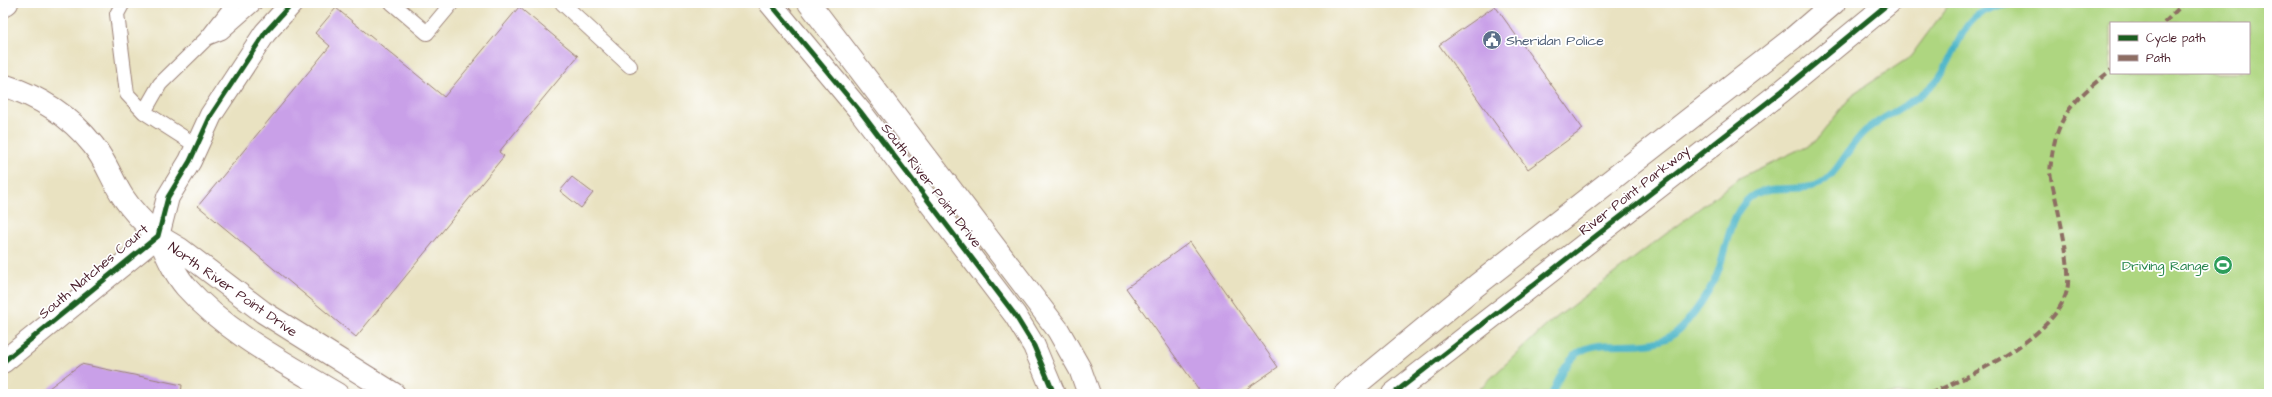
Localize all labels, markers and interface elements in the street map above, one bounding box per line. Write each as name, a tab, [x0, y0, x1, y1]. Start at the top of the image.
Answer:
legend	[2110, 22, 2250, 74]
public building icon: Sheridan Police	[1481, 29, 1503, 51]
text: Cycle path	[2146, 30, 2205, 48]
place label: Sheridan Police	[1506, 31, 1604, 51]
text: Path	[2146, 50, 2171, 67]
street label: South River Point Drive	[876, 119, 987, 253]
street label: River Point Parkway	[1575, 141, 1695, 241]
street label: South Natches Court	[34, 220, 153, 324]
street label: North River Point Drive	[164, 238, 301, 342]
sports icon: Driving Range	[2212, 254, 2234, 276]
place label: Driving Range	[2122, 256, 2209, 276]

